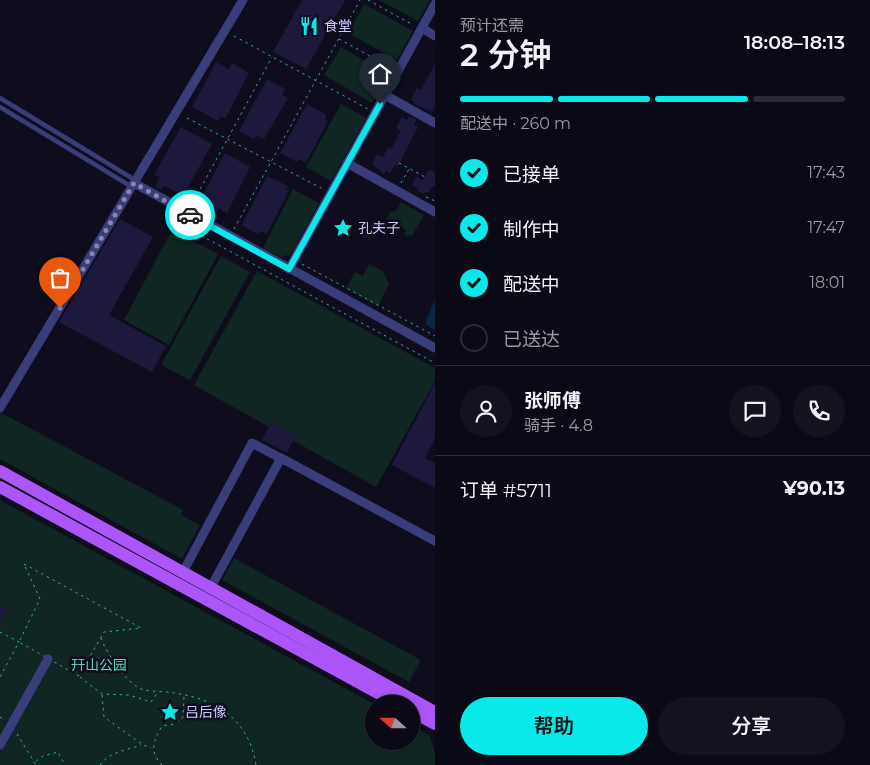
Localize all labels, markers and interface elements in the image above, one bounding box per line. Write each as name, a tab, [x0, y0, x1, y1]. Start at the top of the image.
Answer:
restaurant icon: 食堂	[298, 15, 320, 37]
text: 预计还需	[460, 16, 524, 35]
place label: 食堂	[324, 17, 352, 35]
text: 18:08–18:13	[744, 31, 845, 54]
text: 2 分钟	[460, 35, 551, 74]
pin	[359, 53, 401, 104]
icon: home	[366, 60, 394, 88]
text: 配送中 · 260 m	[460, 114, 571, 133]
icon: check	[460, 159, 488, 187]
text: 已接单	[503, 163, 560, 186]
text: 17:43	[807, 163, 845, 182]
courier	[165, 190, 215, 240]
icon: car	[176, 201, 204, 229]
icon: check	[460, 214, 488, 242]
place icon: 孔夫子	[332, 217, 354, 239]
text: 制作中	[503, 218, 560, 241]
text: 17:47	[808, 218, 845, 237]
place label: 孔夫子	[358, 219, 400, 237]
pin	[39, 257, 81, 308]
icon: bag	[46, 264, 74, 292]
icon: check	[460, 269, 488, 297]
text: 配送中	[503, 273, 560, 296]
text: 18:01	[809, 273, 845, 292]
text: 已送达	[503, 328, 560, 351]
button: person	[460, 385, 512, 437]
button: chat	[729, 385, 781, 437]
button: phone	[793, 385, 845, 437]
text: 张师傅	[524, 389, 581, 412]
text: 骑手 · 4.8	[524, 416, 593, 435]
text: ¥90.13	[783, 477, 845, 500]
text: 订单 #5711	[460, 479, 552, 502]
park label: 幵山公园	[71, 656, 127, 674]
north arrow	[365, 695, 420, 750]
map controls	[365, 695, 420, 750]
button: 帮助	[460, 697, 648, 755]
button: 分享	[658, 697, 845, 755]
place icon: 吕后像	[159, 701, 181, 723]
place label: 吕后像	[185, 703, 227, 721]

